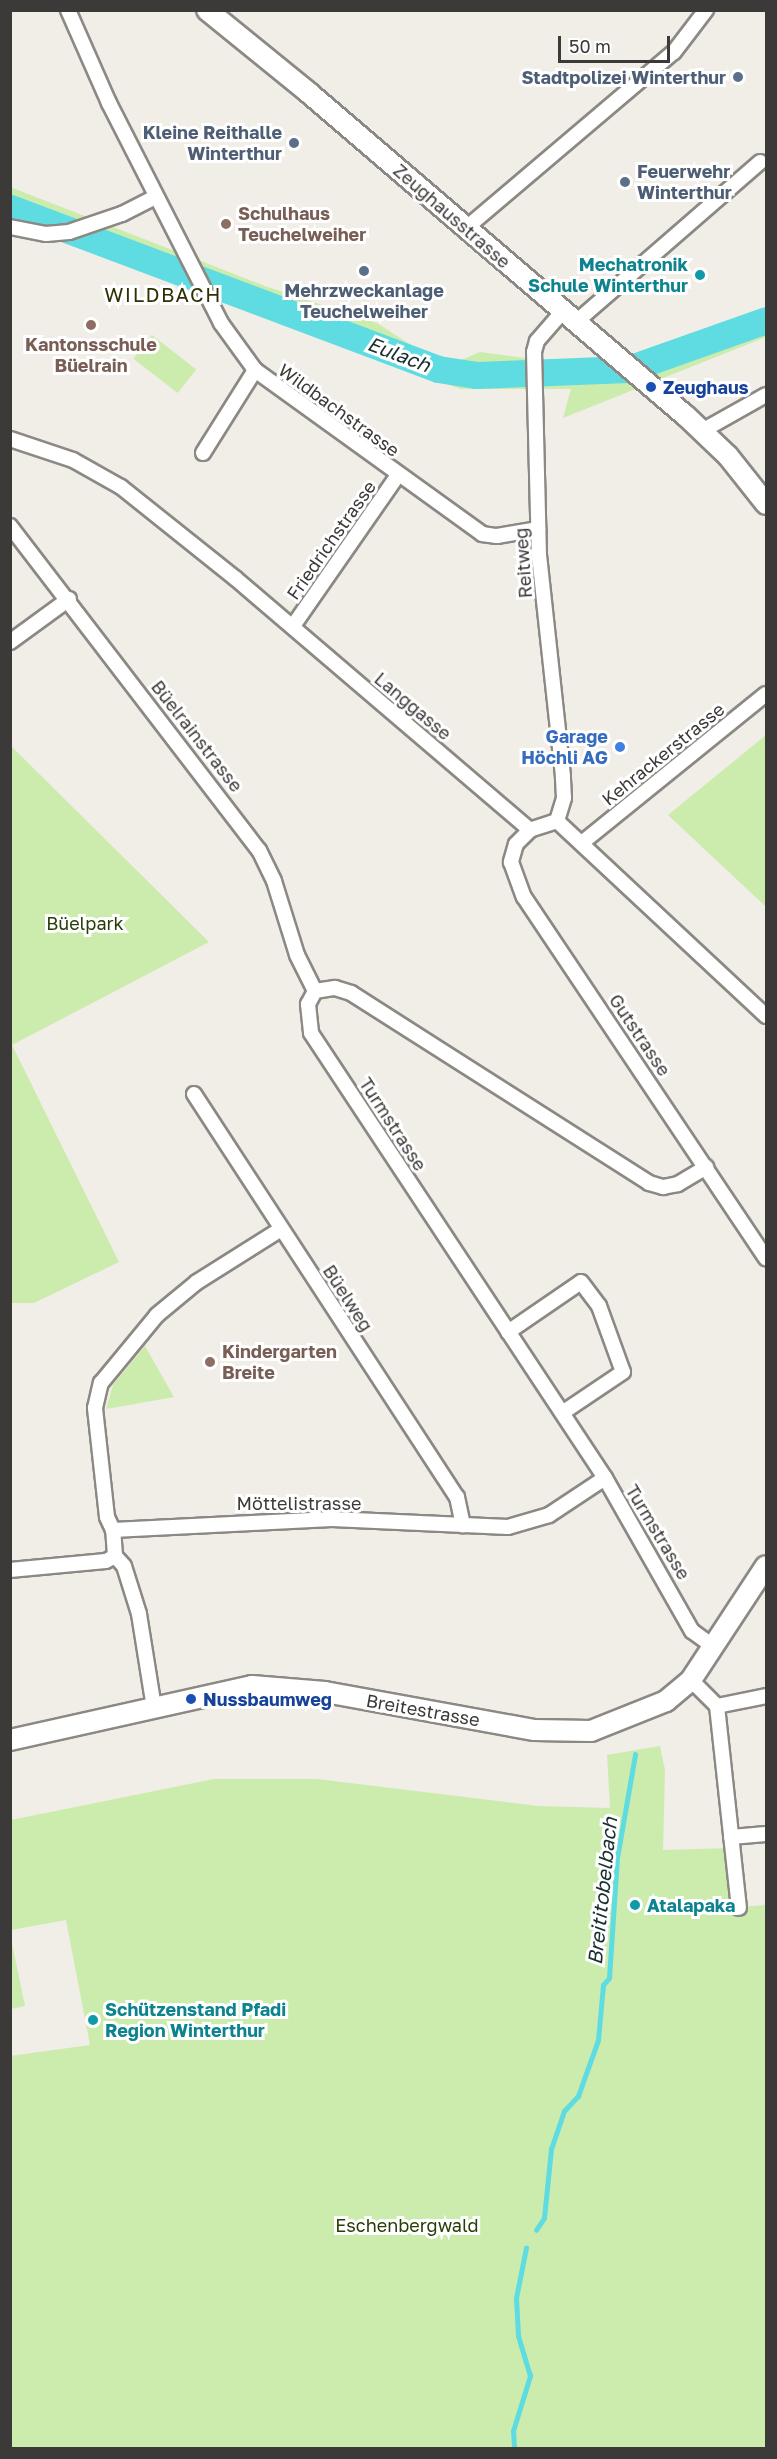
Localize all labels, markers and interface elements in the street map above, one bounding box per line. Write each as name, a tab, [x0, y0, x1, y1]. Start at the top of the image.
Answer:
scale bar	[561, 24, 674, 62]
text: 50 m	[569, 35, 611, 57]
place label: Stadtpolizei Winterthur	[521, 66, 726, 88]
marker: Stadtpolizei Winterthur	[731, 70, 745, 84]
place label: Kleine Reithalle Winterthur	[143, 122, 282, 164]
marker: Kleine Reithalle Winterthur	[287, 136, 301, 150]
street label: Zeughausstrasse	[389, 159, 515, 273]
place label: Feuerwehr Winterthur	[637, 161, 732, 204]
marker: Feuerwehr Winterthur	[618, 175, 632, 189]
place label: Schulhaus Teuchelweiher	[238, 203, 366, 246]
marker: Schulhaus Teuchelweiher	[219, 217, 233, 231]
place label: Mechatronik Schule Winterthur	[528, 254, 688, 296]
marker: Mehrzweckanlage Teuchelweiher	[357, 264, 371, 278]
marker: Mechatronik Schule Winterthur	[693, 268, 707, 282]
place label: Mehrzweckanlage Teuchelweiher	[284, 280, 444, 322]
district label: WILDBACH	[104, 282, 222, 306]
marker: Kantonsschule Büelrain	[84, 318, 98, 332]
water label: Eulach	[364, 331, 434, 377]
place label: Kantonsschule Büelrain	[25, 334, 157, 376]
street label: Wildbachstrasse	[274, 359, 404, 461]
place label: Zeughaus	[663, 376, 749, 398]
marker: Zeughaus	[644, 380, 658, 394]
street label: Friedrichstrasse	[282, 476, 380, 604]
street label: Reitweg	[510, 527, 536, 599]
street label: Langgasse	[370, 668, 456, 744]
street label: Büelrainstrasse	[147, 676, 247, 796]
street label: Kehrackerstrasse	[598, 698, 728, 810]
place label: Garage Höchli AG	[521, 726, 608, 768]
marker: Garage Höchli AG	[613, 740, 627, 754]
park label: Büelpark	[46, 912, 124, 934]
street label: Gutstrasse	[605, 990, 675, 1080]
street label: Turmstrasse	[355, 1073, 431, 1175]
street label: Büelweg	[319, 1261, 377, 1335]
place label: Kindergarten Breite	[222, 1341, 337, 1384]
marker: Kindergarten Breite	[203, 1355, 217, 1369]
street label: Turmstrasse	[621, 1481, 695, 1583]
street label: Möttelistrasse	[237, 1492, 361, 1514]
place label: Nussbaumweg	[203, 1688, 332, 1710]
street label: Breitestrasse	[364, 1689, 482, 1731]
marker: Nussbaumweg	[184, 1692, 198, 1706]
water label: Breititobelbach	[582, 1816, 622, 1966]
place label: Atalapaka	[647, 1894, 736, 1916]
marker: Atalapaka	[628, 1898, 642, 1912]
place label: Schützenstand Pfadi Region Winterthur	[105, 1999, 286, 2042]
marker: Schützenstand Pfadi Region Winterthur	[86, 2013, 100, 2027]
park label: Eschenbergwald	[335, 2214, 479, 2236]

